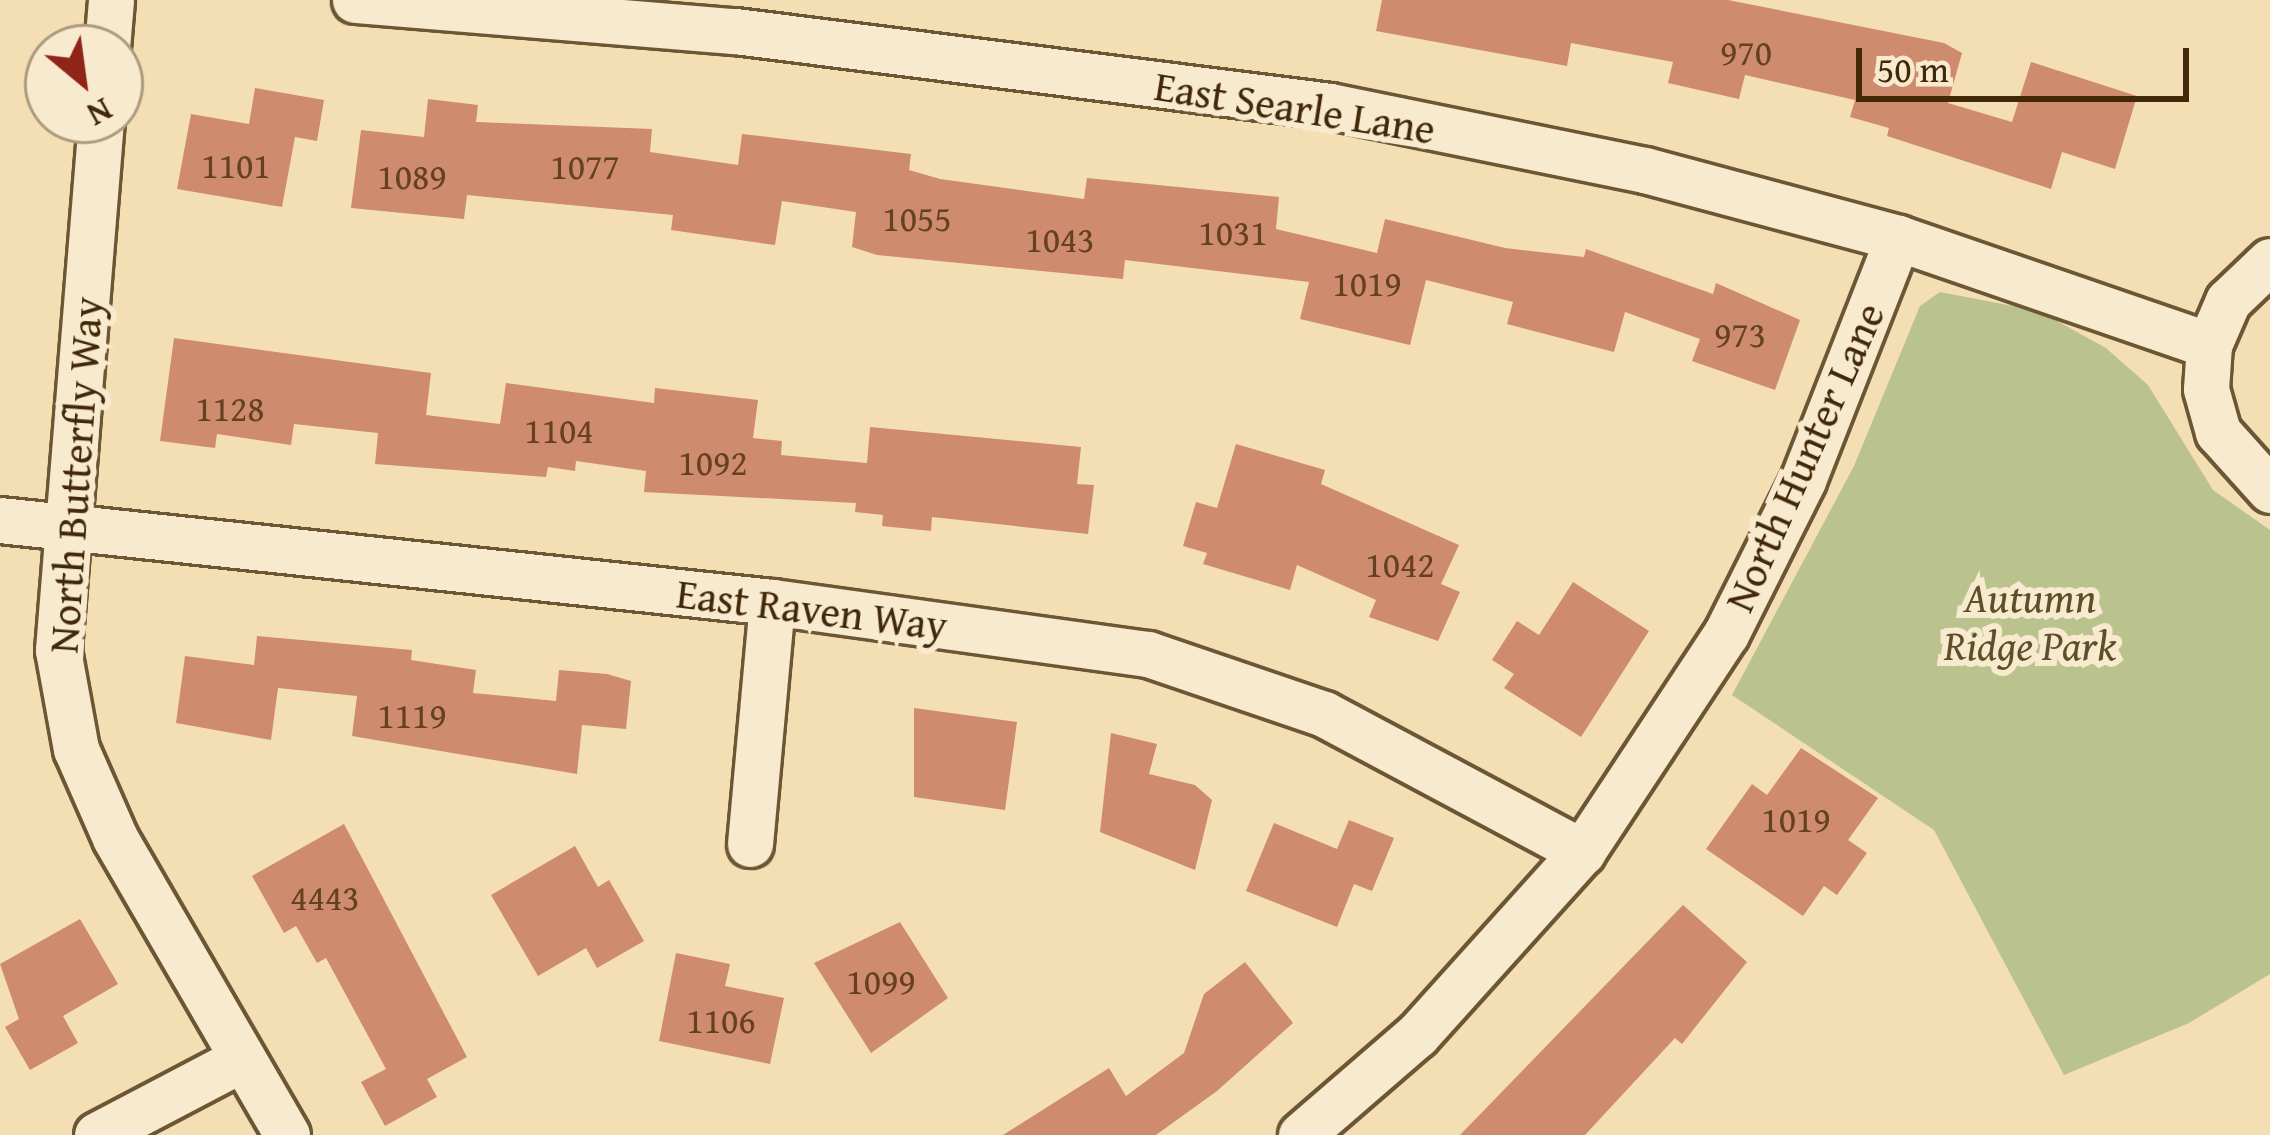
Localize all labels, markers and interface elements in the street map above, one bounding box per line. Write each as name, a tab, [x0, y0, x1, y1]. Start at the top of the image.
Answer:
north arrow	[24, 24, 144, 144]
scale bar	[1862, 24, 2195, 98]
house number: 970	[1720, 30, 1772, 74]
text: 50 m	[1877, 42, 1949, 95]
street label: East Searle Lane	[1151, 60, 1439, 154]
text: N	[79, 87, 121, 139]
house number: 1101	[201, 143, 271, 187]
house number: 1077	[550, 144, 620, 188]
house number: 1089	[377, 154, 447, 198]
house number: 1055	[882, 196, 952, 240]
house number: 1031	[1198, 210, 1268, 254]
house number: 1043	[1025, 217, 1095, 261]
house number: 1019	[1332, 261, 1402, 305]
street label: North Butterfly Way	[37, 295, 113, 655]
street label: North Hunter Lane	[1713, 295, 1895, 619]
house number: 973	[1714, 312, 1766, 356]
house number: 1128	[195, 386, 265, 430]
house number: 1104	[524, 408, 594, 452]
house number: 1092	[678, 440, 748, 484]
house number: 1042	[1365, 542, 1435, 586]
street label: East Raven Way	[674, 567, 950, 651]
park label: Autumn Ridge Park	[1944, 572, 2116, 670]
house number: 1119	[377, 693, 447, 737]
house number: 1019	[1761, 797, 1831, 841]
house number: 4443	[290, 875, 360, 919]
house number: 1099	[846, 959, 916, 1003]
house number: 1106	[686, 998, 756, 1042]

